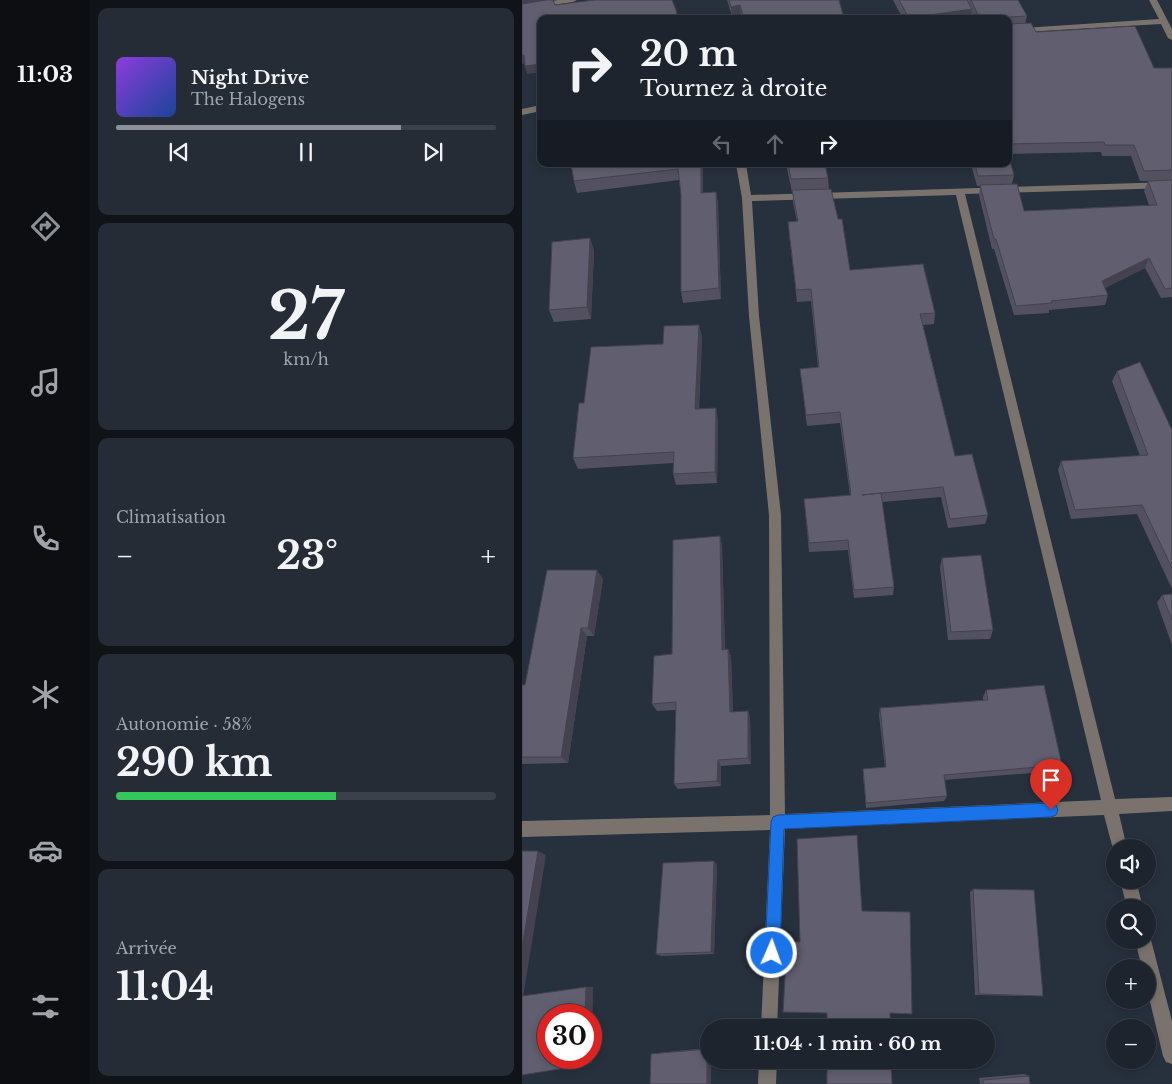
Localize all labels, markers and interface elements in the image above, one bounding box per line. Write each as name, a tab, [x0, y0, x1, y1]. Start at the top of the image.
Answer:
text: 20 m	[640, 32, 737, 75]
icon: right	[557, 35, 622, 100]
text: 11:03	[17, 61, 73, 88]
text: Night Drive	[191, 66, 309, 89]
text: Tournez à droite	[640, 75, 827, 102]
text: The Halogens	[191, 89, 305, 109]
icon: left	[708, 130, 736, 158]
icon: ahead	[761, 130, 789, 158]
icon: right	[814, 130, 842, 158]
icon: previous	[165, 138, 193, 166]
icon: pause	[292, 138, 320, 166]
icon: next	[419, 138, 447, 166]
icon: directions	[28, 209, 63, 244]
text: 27	[268, 276, 344, 357]
text: km/h	[283, 349, 329, 369]
icon: music	[28, 365, 63, 400]
text: Climatisation	[116, 507, 226, 527]
icon: phone	[28, 521, 63, 556]
text: 23°	[276, 532, 338, 579]
text: −	[116, 539, 134, 574]
text: +	[481, 539, 496, 574]
icon: climate	[28, 677, 63, 712]
text: Autonomie · 58%	[116, 714, 252, 734]
text: 290 km	[116, 739, 272, 786]
pin	[1030, 759, 1072, 810]
icon: arrive	[1037, 766, 1065, 794]
icon: car	[28, 833, 63, 868]
map controls	[1106, 839, 1156, 1069]
button: sound	[1106, 839, 1156, 889]
button: search	[1106, 899, 1156, 949]
position arrow	[745, 926, 797, 978]
text: Arrivée	[116, 938, 177, 958]
button: +	[1106, 959, 1156, 1009]
text: 11:04	[116, 963, 214, 1010]
icon: filters	[28, 989, 63, 1024]
speed limit sign: 30	[537, 1004, 602, 1069]
button: −	[1106, 1019, 1156, 1069]
text: 11:04 · 1 min · 60 m	[753, 1032, 942, 1055]

